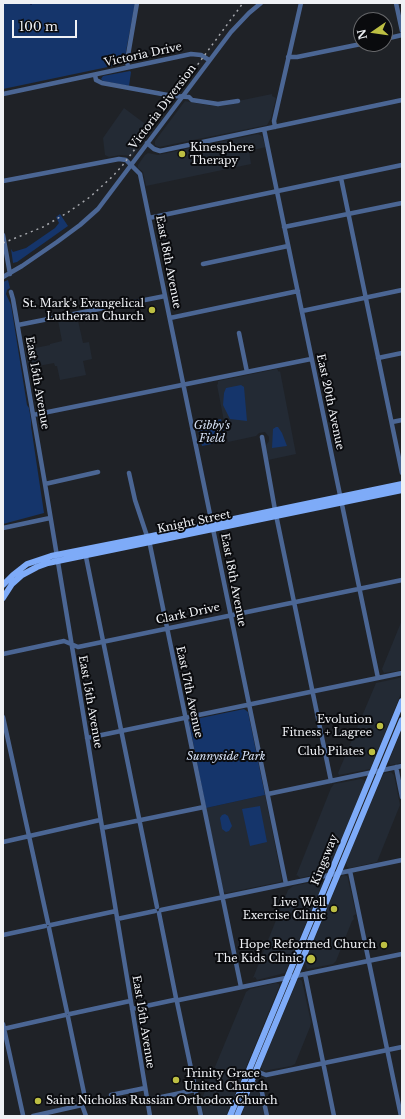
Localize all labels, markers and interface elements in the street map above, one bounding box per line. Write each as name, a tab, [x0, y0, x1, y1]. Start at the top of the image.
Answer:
scale bar	[14, 12, 79, 38]
north arrow	[353, 12, 393, 52]
text: 100 m	[19, 19, 58, 34]
text: N	[354, 28, 370, 41]
street label: Victoria Drive	[103, 40, 183, 70]
street label: Victoria Diversion	[127, 62, 199, 152]
place label: Kinesphere Therapy	[190, 141, 254, 167]
marker: Kinesphere Therapy	[177, 149, 187, 159]
street label: East 18th Avenue	[152, 214, 184, 310]
place label: St. Mark's Evangelical Lutheran Church	[23, 297, 144, 323]
marker: St. Mark's Evangelical Lutheran Church	[147, 305, 157, 315]
street label: East 15th Avenue	[22, 335, 52, 431]
street label: East 20th Avenue	[313, 353, 347, 451]
park label: Gibby's Field	[194, 419, 230, 445]
street label: Knight Street	[156, 508, 232, 536]
street label: East 18th Avenue	[217, 532, 249, 628]
street label: Clark Drive	[155, 601, 221, 627]
street label: East 17th Avenue	[173, 645, 205, 739]
street label: East 15th Avenue	[75, 654, 105, 750]
place label: Evolution Fitness + Lagree	[282, 713, 372, 739]
marker: Evolution Fitness + Lagree	[375, 721, 385, 731]
place label: Club Pilates	[297, 745, 364, 759]
marker: Club Pilates	[367, 747, 377, 757]
park label: Sunnyside Park	[187, 750, 265, 764]
street label: Kingsway	[309, 833, 341, 887]
place label: Live Well Exercise Clinic	[243, 896, 326, 922]
marker: Live Well Exercise Clinic	[329, 904, 339, 914]
place label: Hope Reformed Church	[239, 938, 376, 952]
marker: Hope Reformed Church	[379, 940, 389, 950]
place label: The Kids Clinic	[215, 952, 302, 966]
marker: The Kids Clinic	[305, 953, 317, 965]
street label: East 15th Avenue	[129, 974, 157, 1070]
place label: Trinity Grace United Church	[184, 1067, 268, 1093]
marker: Trinity Grace United Church	[171, 1075, 181, 1085]
place label: Saint Nicholas Russian Orthodox Church	[46, 1094, 278, 1108]
marker: Saint Nicholas Russian Orthodox Church	[33, 1096, 43, 1106]

